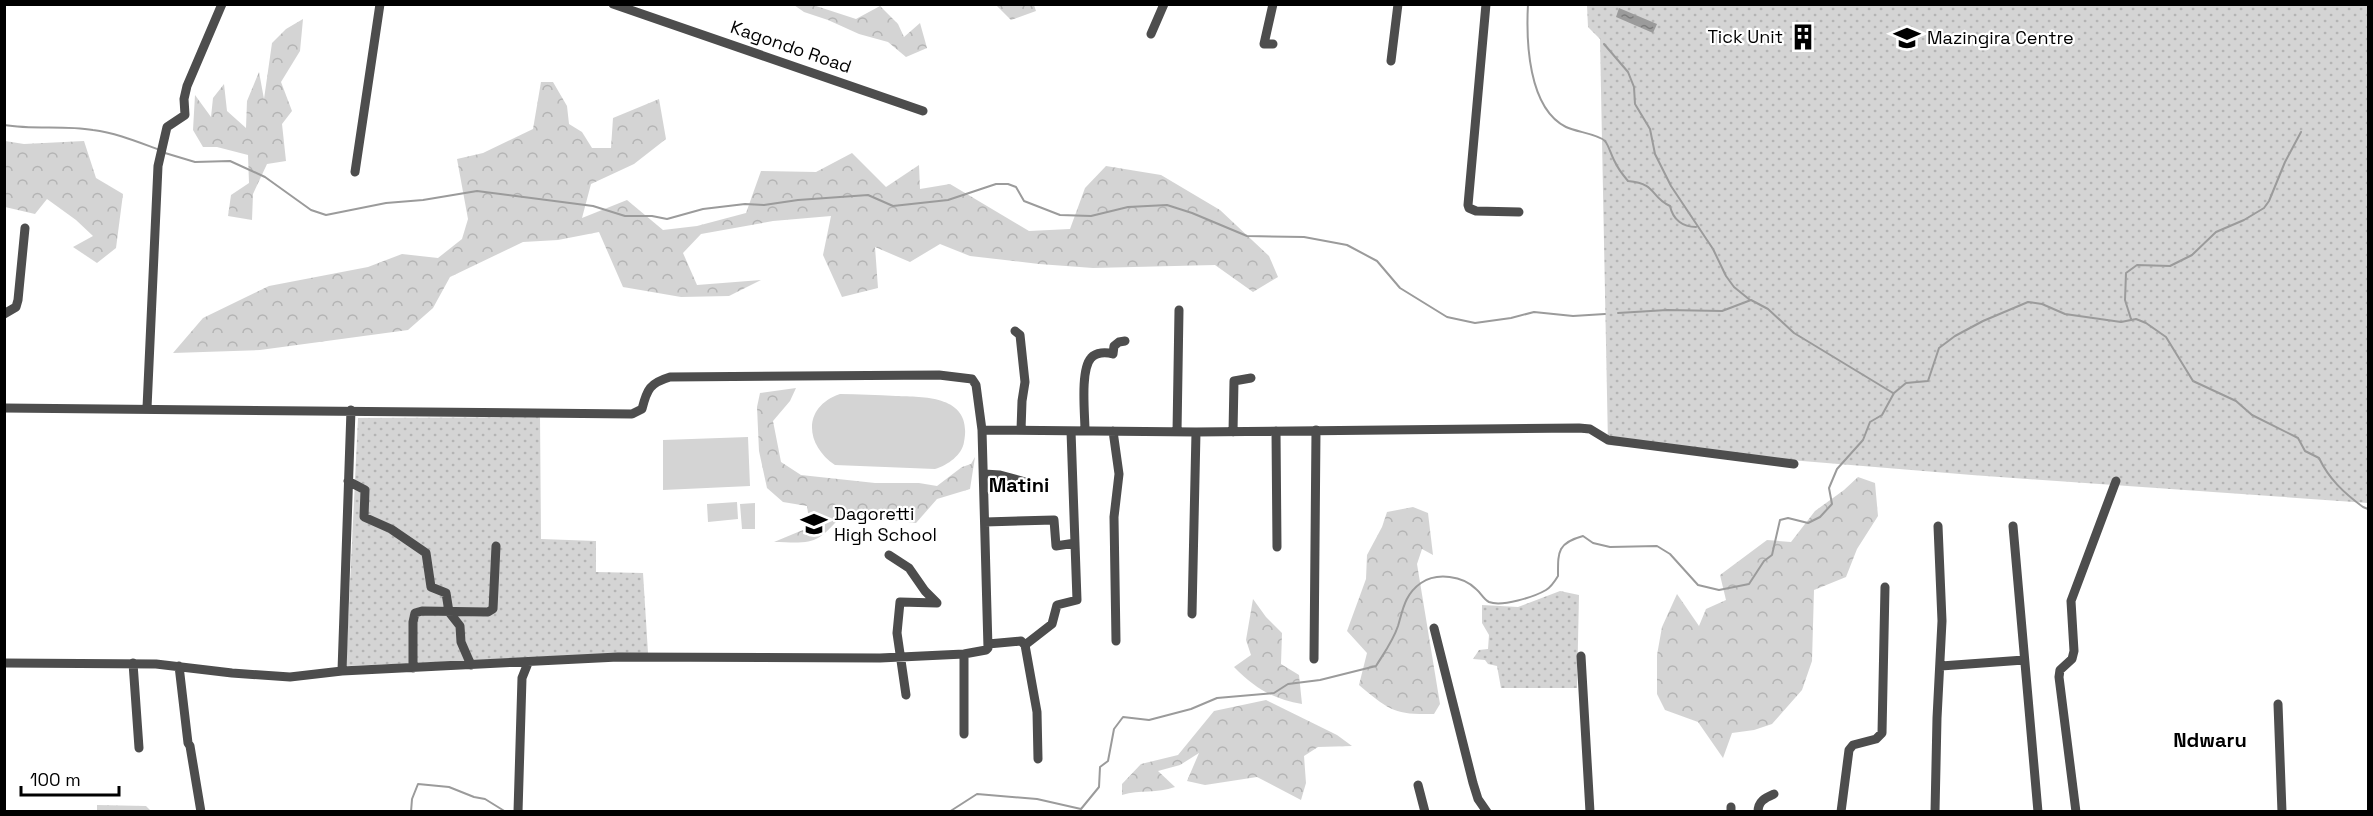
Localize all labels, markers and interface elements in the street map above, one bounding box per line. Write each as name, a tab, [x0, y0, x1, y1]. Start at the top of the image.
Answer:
street label: Kagondo Road	[728, 15, 855, 78]
building icon: Tick Unit	[1788, 22, 1818, 52]
school or university icon: Mazingira Centre	[1892, 23, 1922, 53]
place label: Tick Unit	[1707, 25, 1783, 48]
place label: Mazingira Centre	[1927, 26, 2074, 49]
district label: Matini	[989, 472, 1049, 498]
place label: Dagoretti High School	[834, 502, 937, 546]
school or university icon: Dagoretti High School	[799, 509, 829, 539]
district label: Ndwaru	[2173, 727, 2247, 753]
scale bar	[21, 759, 118, 797]
text: 100 m	[30, 768, 81, 791]

